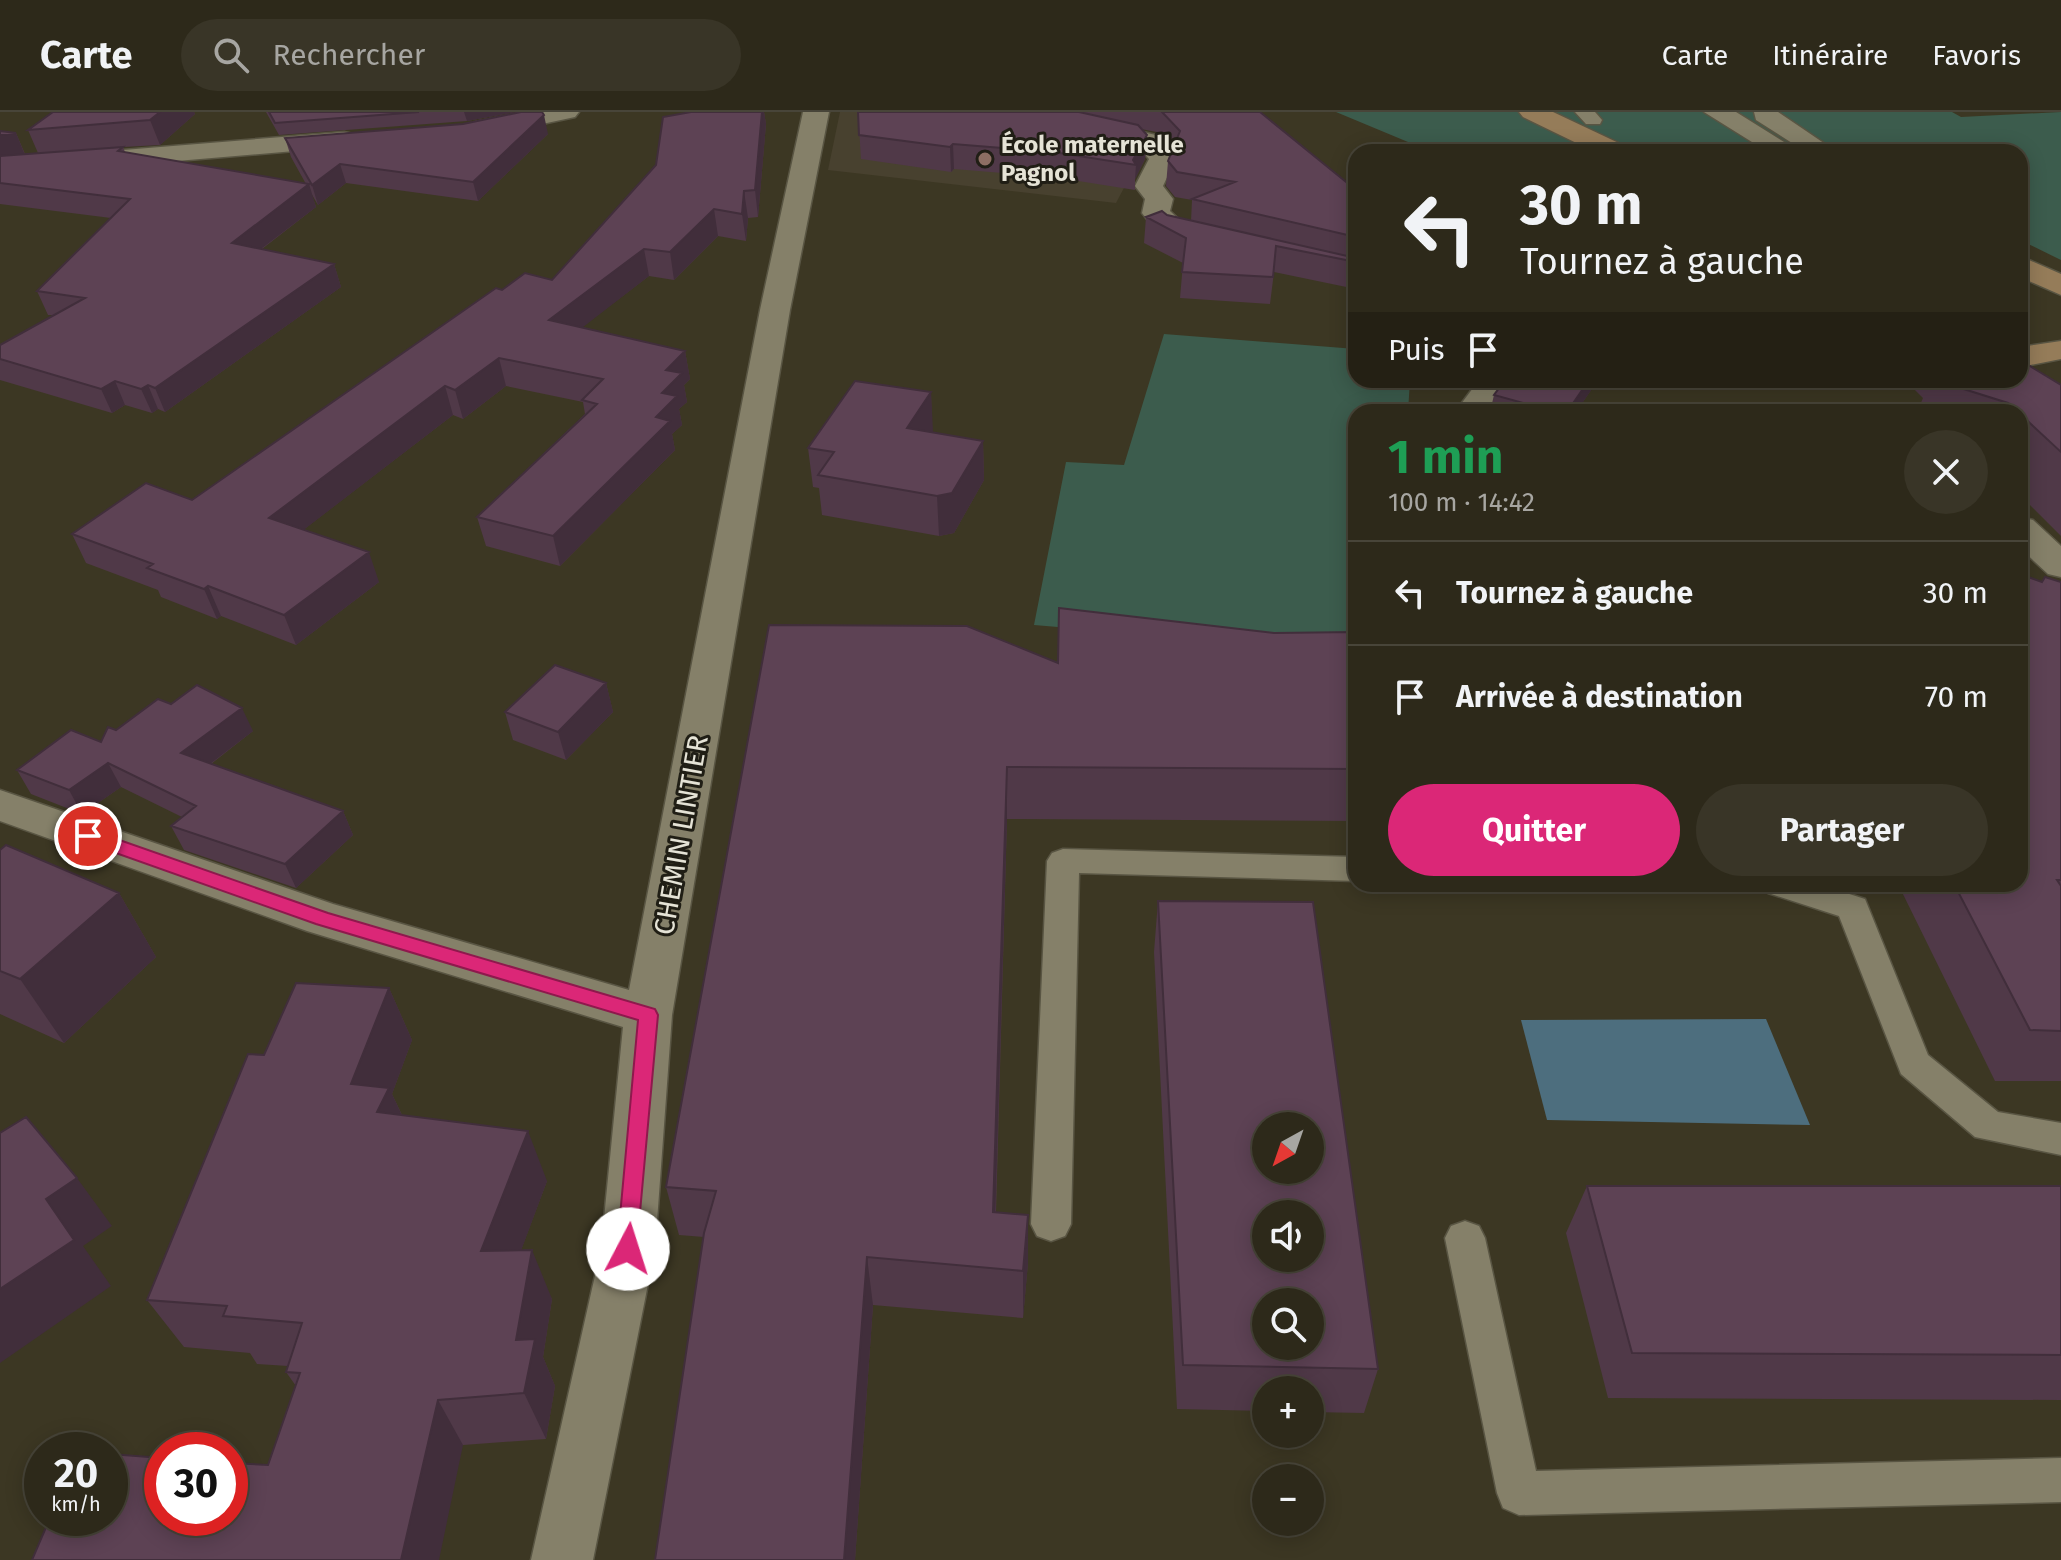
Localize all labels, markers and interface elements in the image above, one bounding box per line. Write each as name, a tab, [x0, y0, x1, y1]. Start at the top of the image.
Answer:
search box	[181, 19, 741, 91]
text: Carte	[40, 32, 133, 78]
icon: search	[209, 33, 253, 77]
text: Rechercher	[273, 37, 425, 73]
text: Carte	[1662, 39, 1728, 72]
text: Itinéraire	[1772, 39, 1888, 72]
text: Favoris	[1932, 39, 2021, 72]
place label: École maternelle Pagnol	[1001, 130, 1184, 187]
marker: École maternelle Pagnol	[976, 150, 994, 168]
text: 30 m	[1520, 172, 1642, 239]
icon: left	[1388, 176, 1492, 280]
text: Tournez à gauche	[1520, 240, 1804, 284]
icon: arrive	[1461, 328, 1505, 372]
text: Puis	[1388, 332, 1445, 368]
text: 1 min	[1388, 428, 1503, 486]
button: close	[1904, 430, 1988, 514]
text: 100 m · 14:42	[1388, 487, 1535, 518]
icon: left	[1388, 571, 1432, 615]
text: Tournez à gauche	[1456, 575, 1693, 611]
text: 30 m	[1923, 575, 1988, 611]
icon: arrive	[1388, 675, 1432, 719]
text: Arrivée à destination	[1456, 679, 1743, 715]
text: 70 m	[1925, 679, 1988, 715]
street label: CHEMIN LINTIER	[647, 732, 715, 937]
button: Quitter	[1388, 784, 1680, 876]
button: Partager	[1696, 784, 1988, 876]
pin	[54, 802, 122, 870]
icon: arrive	[66, 814, 110, 858]
north arrow	[1252, 1112, 1324, 1184]
map controls	[1252, 1112, 1324, 1536]
button: sound	[1252, 1200, 1324, 1272]
position arrow	[586, 1207, 670, 1291]
button: search	[1252, 1288, 1324, 1360]
button: +	[1252, 1376, 1324, 1448]
speed limit sign: 30	[144, 1432, 248, 1536]
text: 20	[54, 1450, 98, 1498]
button: −	[1252, 1464, 1324, 1536]
text: km/h	[51, 1492, 101, 1516]

